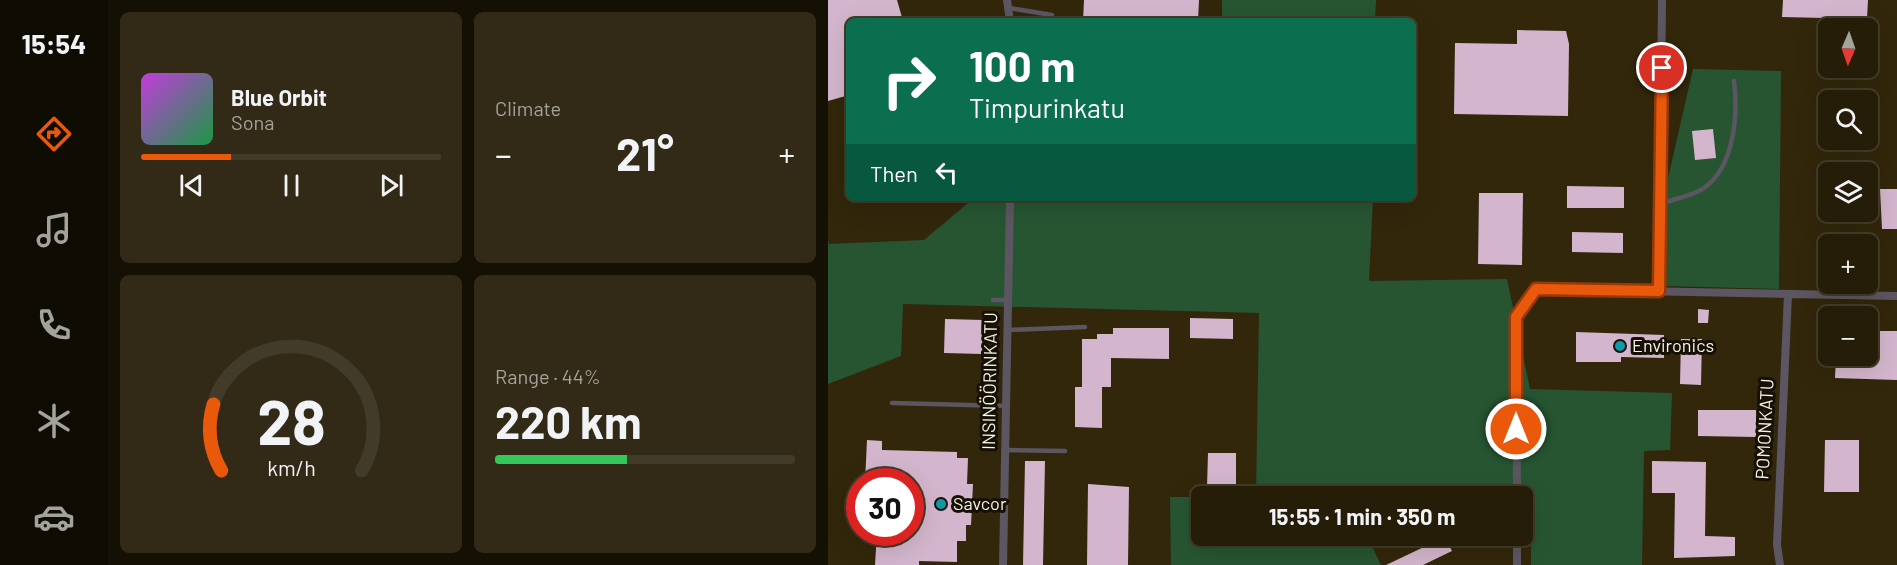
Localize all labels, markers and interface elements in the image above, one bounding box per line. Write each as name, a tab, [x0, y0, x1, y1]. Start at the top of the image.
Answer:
north arrow	[1818, 18, 1878, 78]
map controls	[1818, 18, 1878, 366]
text: 15:54	[22, 27, 86, 59]
text: 100 m	[969, 40, 1075, 90]
icon: right	[870, 42, 948, 120]
pin	[1636, 42, 1687, 93]
icon: arrive	[1645, 51, 1678, 84]
text: Blue Orbit	[231, 84, 327, 110]
button: search	[1818, 90, 1878, 150]
text: Timpurinkatu	[969, 91, 1125, 123]
text: Climate	[495, 96, 561, 120]
text: Sona	[231, 110, 275, 134]
icon: directions	[33, 113, 75, 155]
text: 21°	[616, 126, 674, 180]
text: −	[495, 134, 512, 174]
text: +	[779, 134, 795, 174]
icon: left	[930, 156, 963, 189]
text: Then	[870, 160, 918, 186]
button: layers	[1818, 162, 1878, 222]
icon: previous	[175, 169, 208, 202]
icon: pause	[275, 169, 308, 202]
icon: next	[375, 169, 408, 202]
icon: music	[33, 209, 75, 251]
button: +	[1818, 234, 1878, 294]
icon: phone	[33, 304, 75, 346]
button: −	[1818, 306, 1878, 366]
street label: INSINÖÖRINKATU	[977, 312, 1001, 450]
place label: Environics	[1632, 334, 1714, 356]
marker: Environics	[1613, 339, 1627, 353]
text: Range · 44%	[495, 364, 601, 388]
street label: POMONKATU	[1750, 378, 1778, 480]
text: 28	[257, 383, 325, 457]
text: 220 km	[495, 394, 642, 448]
position arrow	[1484, 397, 1548, 461]
icon: climate	[33, 400, 75, 442]
text: km/h	[267, 455, 315, 480]
speed limit sign: 30	[846, 468, 924, 546]
place label: Savcor	[953, 492, 1007, 514]
icon: car	[33, 496, 75, 538]
marker: Savcor	[934, 497, 948, 511]
text: 15:55 · 1 min · 350 m	[1269, 503, 1455, 529]

